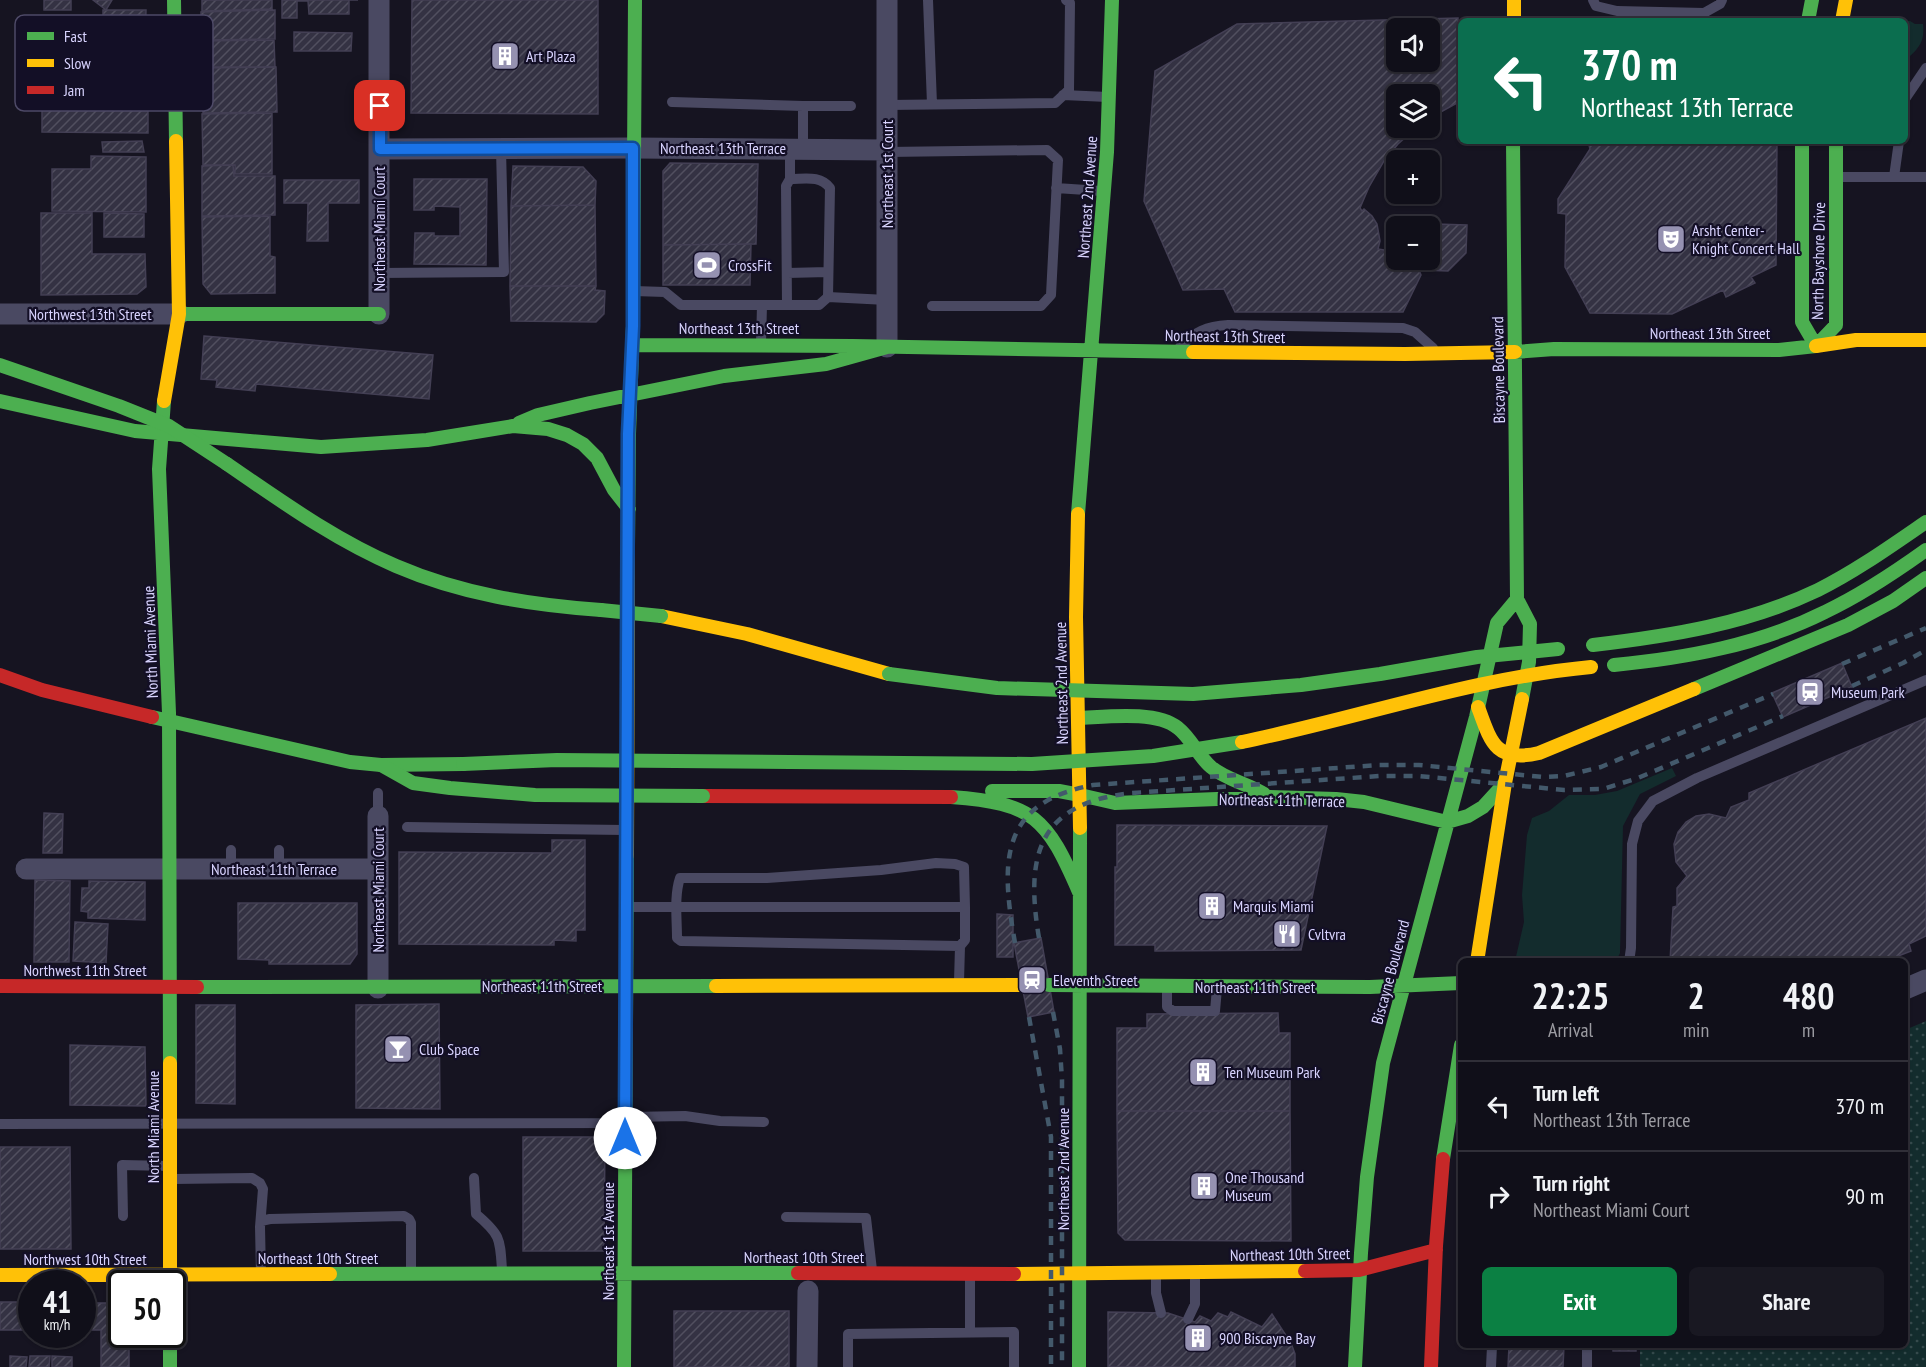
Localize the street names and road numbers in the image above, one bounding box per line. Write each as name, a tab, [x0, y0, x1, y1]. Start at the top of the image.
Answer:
street label: Northeast 1st Court	[877, 119, 897, 228]
street label: Northeast 2nd Avenue	[1073, 135, 1101, 259]
street label: Northeast 13th Terrace	[660, 138, 786, 158]
street label: Northeast Miami Court	[369, 166, 389, 292]
street label: North Bayshore Drive	[1807, 202, 1829, 320]
street label: Northwest 13th Street	[28, 304, 152, 324]
street label: Biscayne Boulevard	[1487, 316, 1509, 424]
street label: Northeast 13th Street	[679, 318, 800, 338]
street label: Northeast 13th Street	[1650, 323, 1771, 343]
street label: Northeast 13th Street	[1165, 325, 1286, 347]
street label: North Miami Avenue	[138, 585, 162, 699]
street label: Northeast 2nd Avenue	[1050, 622, 1072, 744]
street label: Northeast 11th Terrace	[1219, 789, 1345, 811]
street label: Northeast Miami Court	[368, 827, 388, 953]
street label: Northeast 11th Terrace	[211, 859, 337, 879]
street label: Biscayne Boulevard	[1367, 918, 1414, 1026]
street label: Northwest 11th Street	[23, 960, 147, 980]
street label: Northeast 11th Street	[482, 976, 603, 996]
street label: Northeast 11th Street	[1195, 977, 1316, 997]
street label: North Miami Avenue	[143, 1071, 163, 1183]
street label: Northeast 2nd Avenue	[1053, 1108, 1073, 1230]
street label: Northeast 1st Avenue	[598, 1182, 618, 1300]
street label: Northeast 10th Street	[1230, 1243, 1351, 1265]
street label: Northeast 10th Street	[744, 1247, 865, 1267]
street label: Northeast 10th Street	[258, 1248, 379, 1268]
street label: Northwest 10th Street	[23, 1249, 147, 1269]

